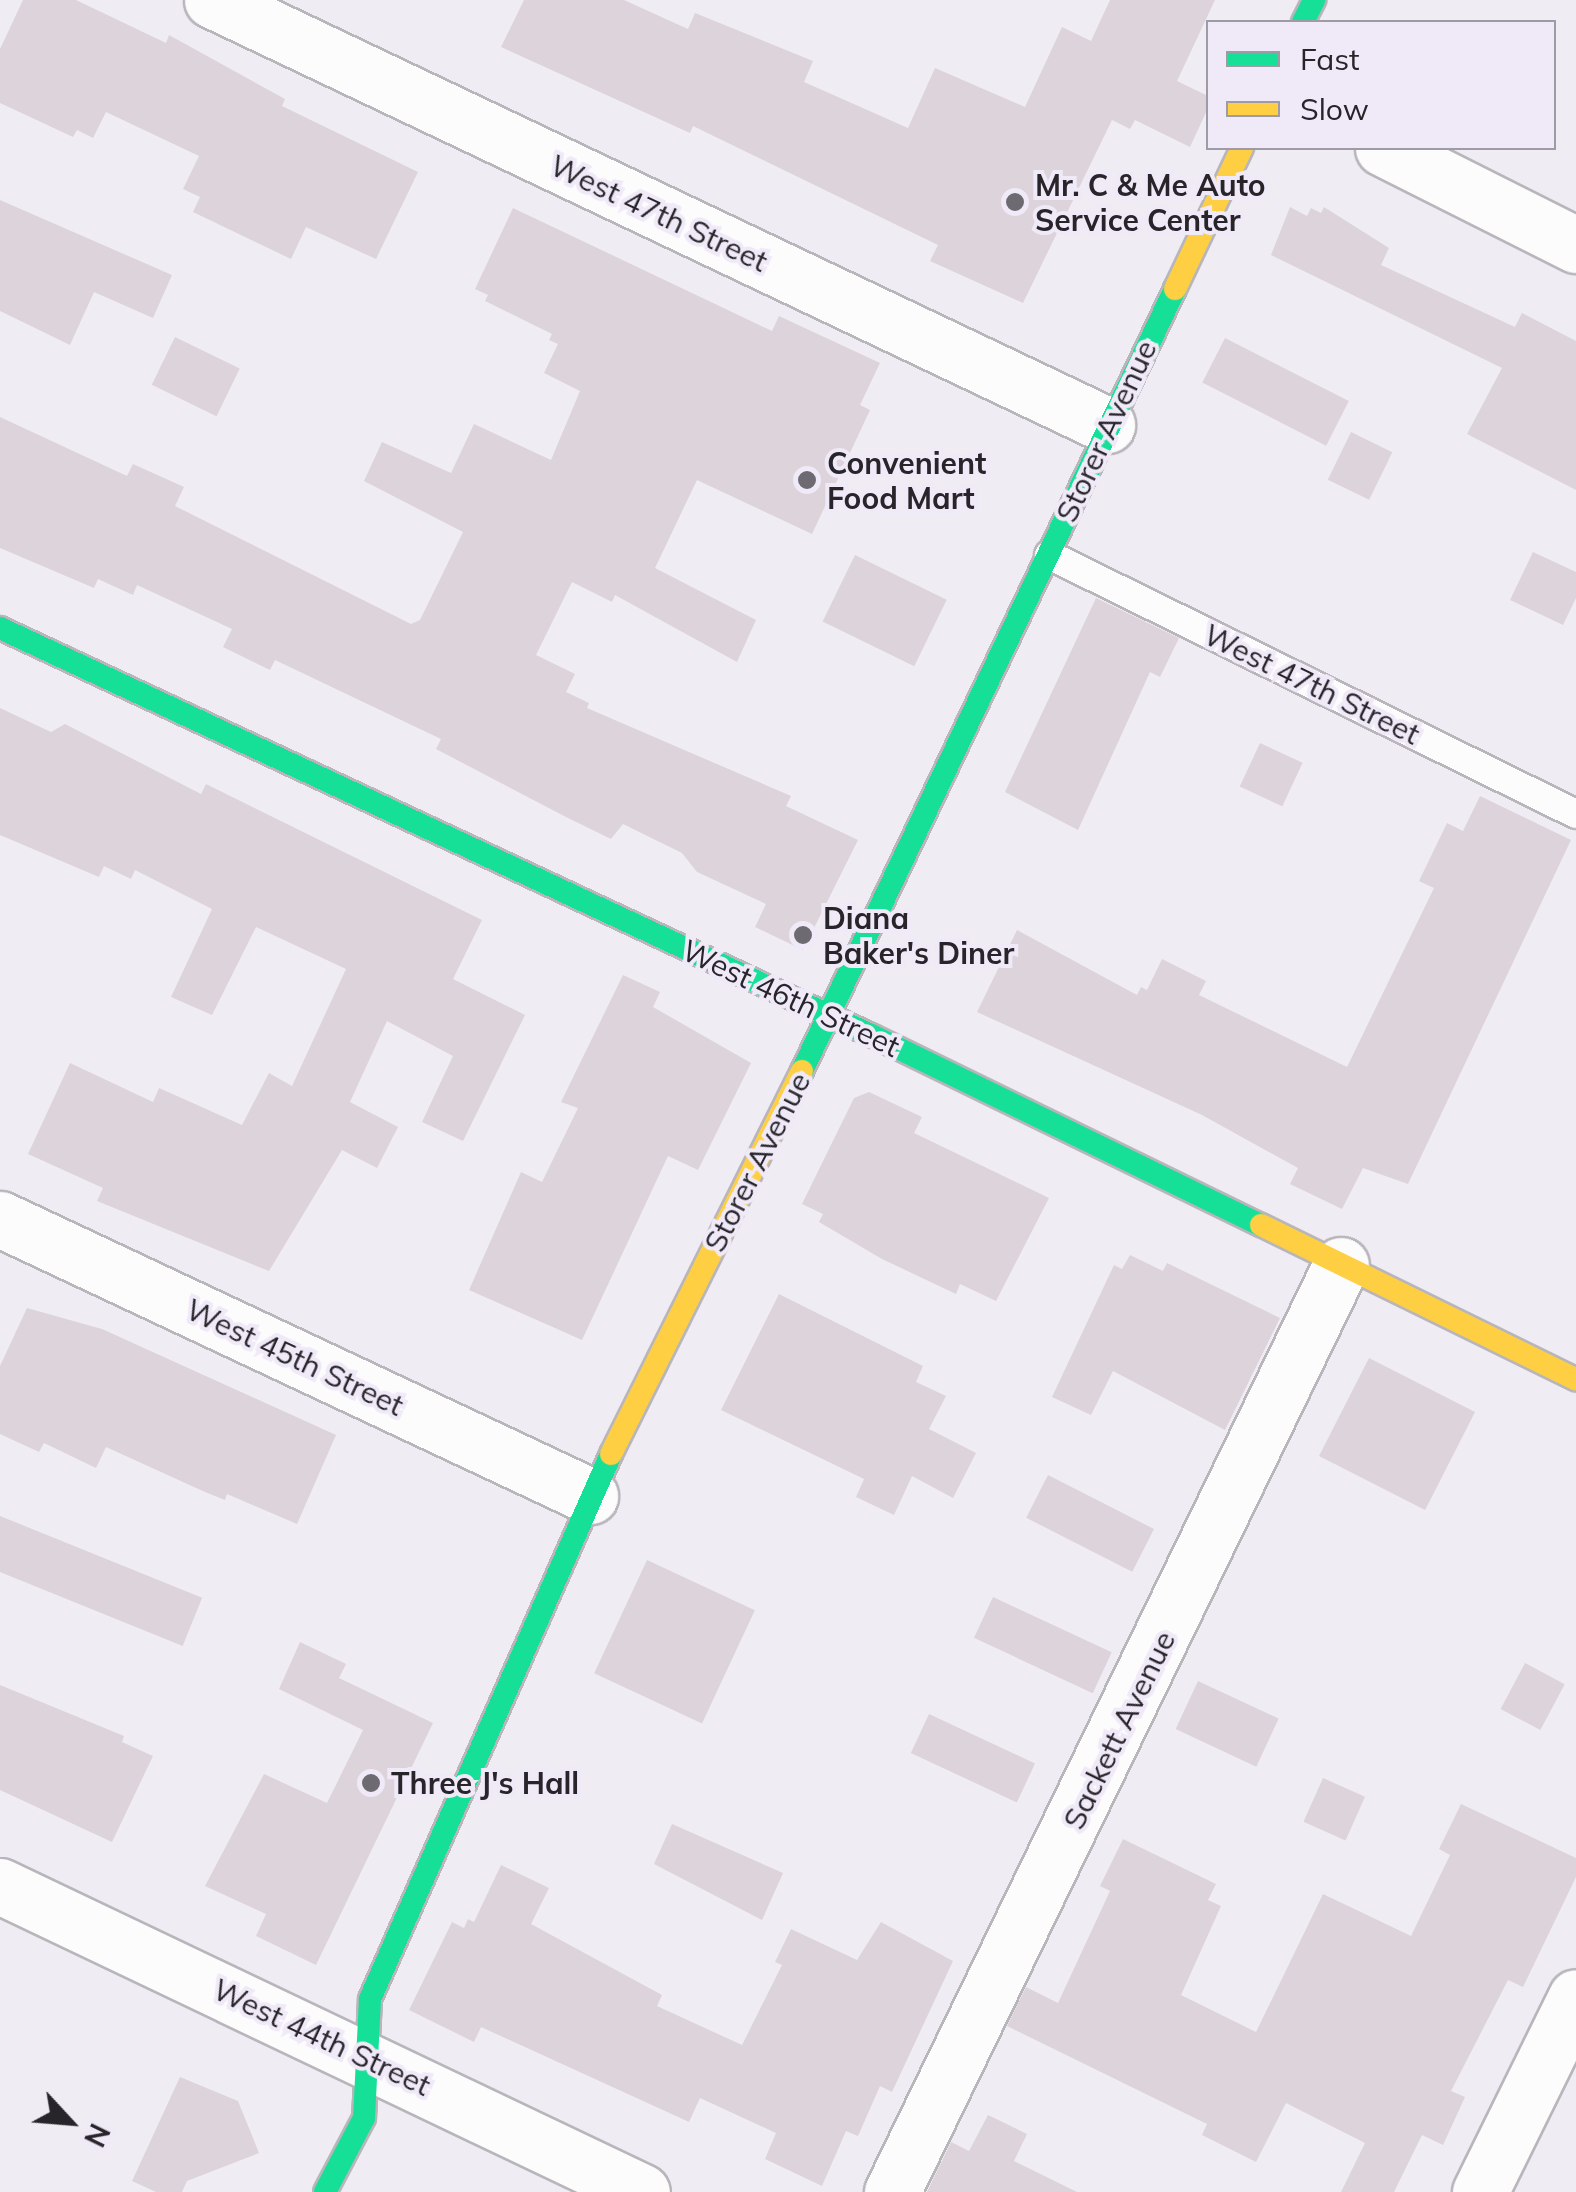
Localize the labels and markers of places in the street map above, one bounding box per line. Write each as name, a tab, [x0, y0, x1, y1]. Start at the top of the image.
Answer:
place label: Mr. C & Me Auto Service Center	[1035, 167, 1266, 238]
marker: Mr. C & Me Auto Service Center	[1004, 191, 1026, 213]
place label: Convenient Food Mart	[827, 445, 986, 516]
marker: Convenient Food Mart	[796, 469, 818, 491]
place label: Diana Baker's Diner	[823, 900, 1014, 970]
marker: Diana Baker's Diner	[792, 924, 814, 946]
place label: Three J's Hall	[391, 1765, 579, 1801]
marker: Three J's Hall	[360, 1772, 382, 1794]

